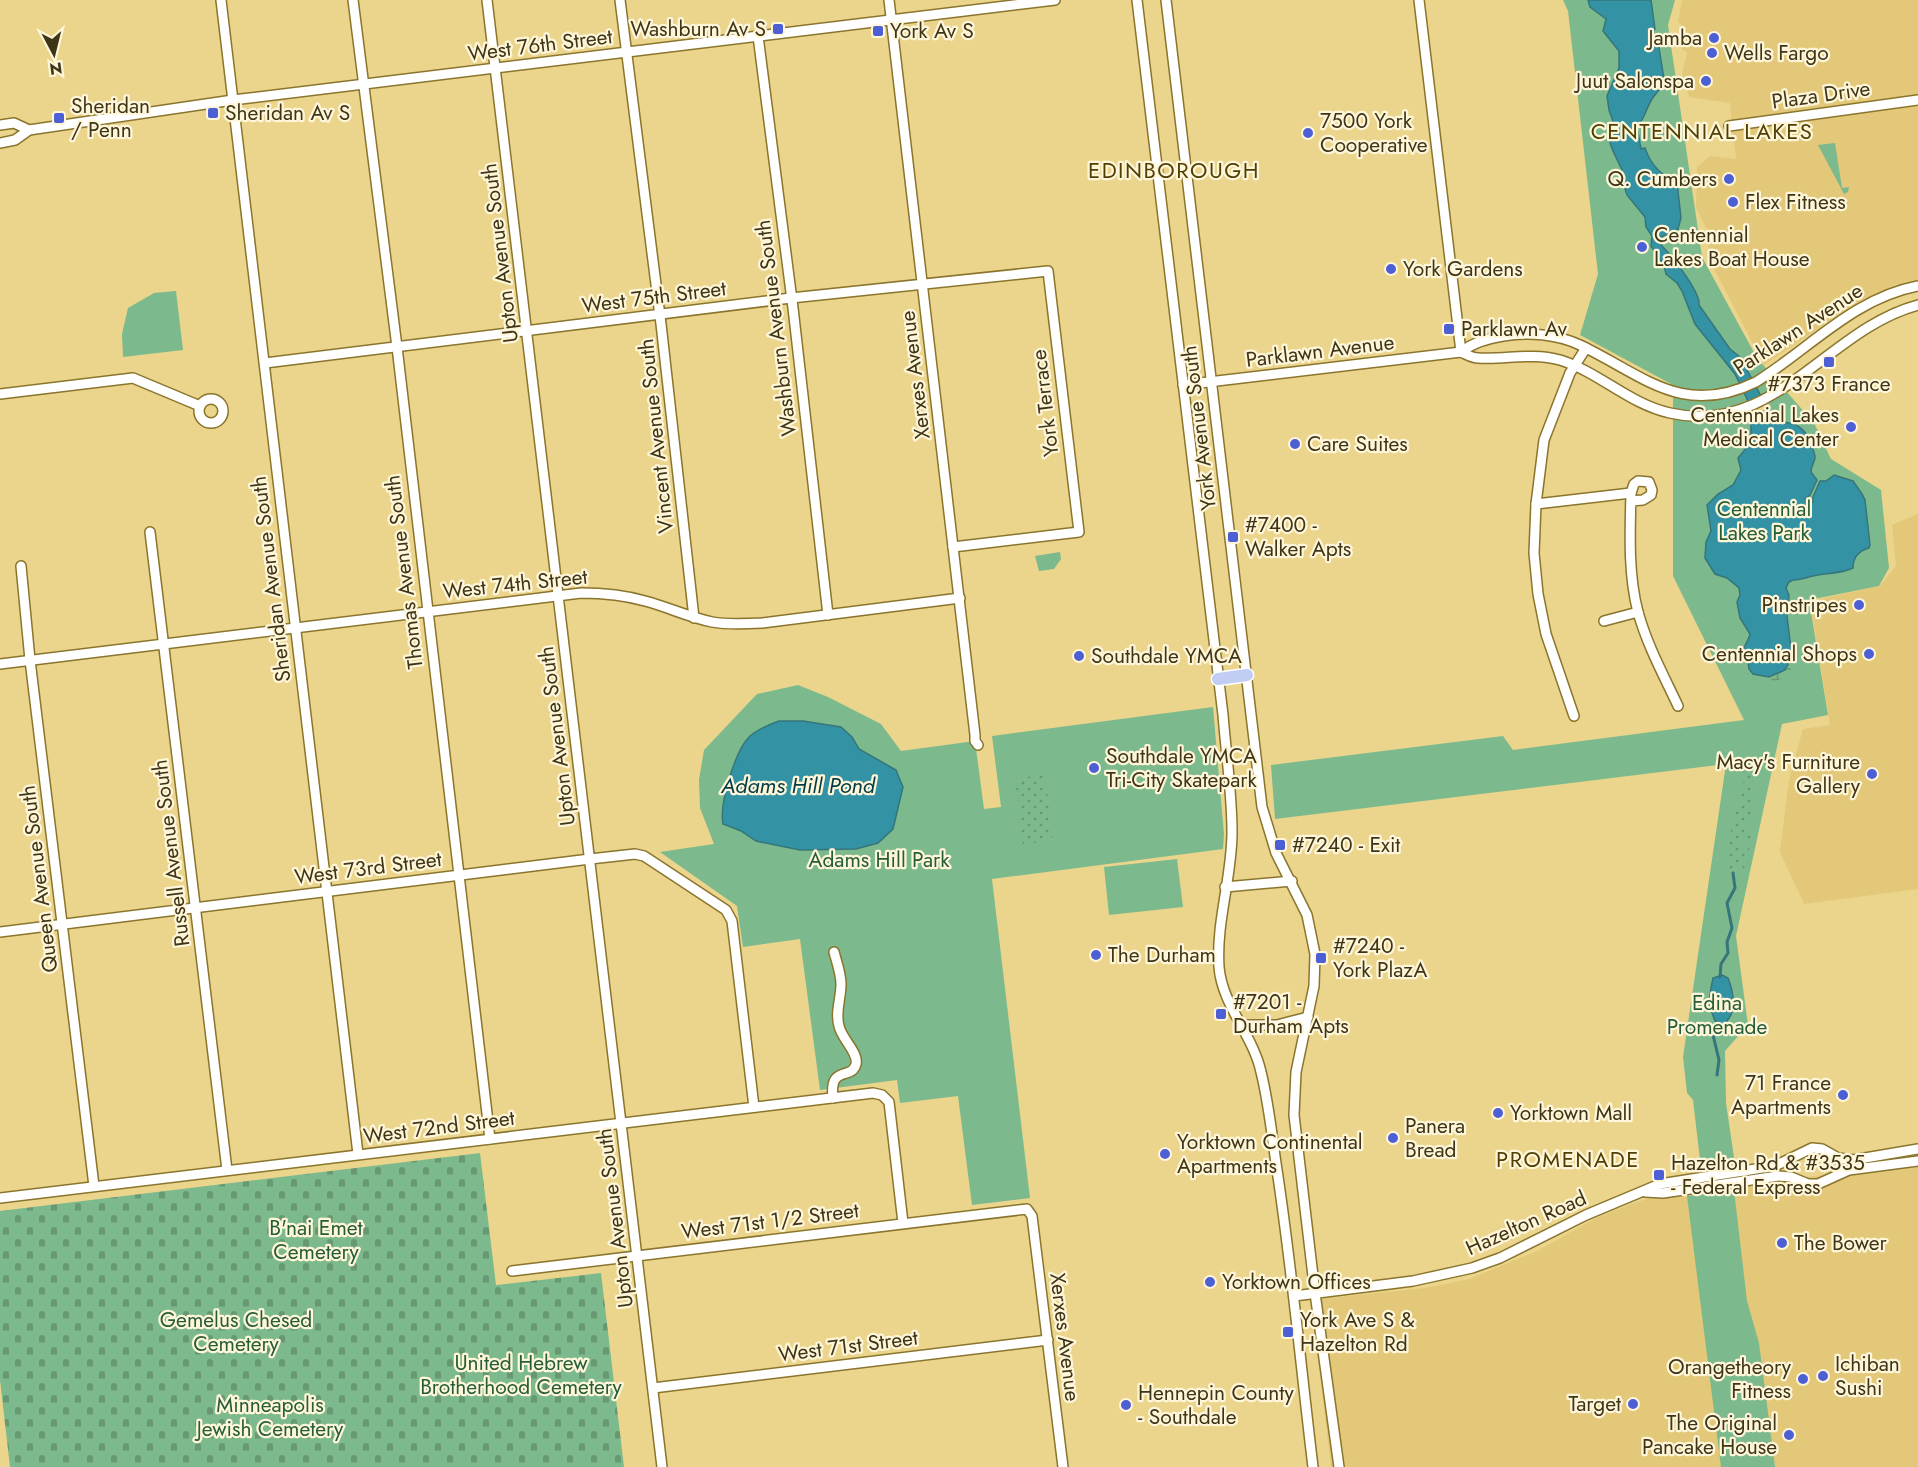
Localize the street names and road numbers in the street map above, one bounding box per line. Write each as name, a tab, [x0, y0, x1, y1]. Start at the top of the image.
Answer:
street label: West 76th Street	[466, 21, 614, 69]
street label: Plaza Drive	[1770, 73, 1872, 117]
street label: Upton Avenue South	[474, 161, 526, 345]
street label: Washburn Avenue South	[748, 218, 804, 438]
street label: West 75th Street	[580, 273, 728, 321]
street label: Parklawn Avenue	[1727, 276, 1869, 382]
street label: Xerxes Avenue	[892, 309, 938, 441]
street label: Parklawn Avenue	[1244, 327, 1396, 375]
street label: Vincent Avenue South	[631, 337, 681, 535]
street label: York Avenue South	[1174, 344, 1224, 512]
street label: York Terrace	[1024, 348, 1066, 458]
street label: Thomas Avenue South	[377, 473, 431, 671]
street label: Sheridan Avenue South	[243, 474, 299, 684]
street label: West 74th Street	[441, 561, 589, 607]
street label: Upton Avenue South	[531, 644, 583, 828]
street label: Russell Avenue South	[145, 758, 197, 948]
street label: Queen Avenue South	[13, 784, 65, 974]
street label: West 73rd Street	[293, 844, 443, 892]
street label: West 72nd Street	[362, 1103, 516, 1151]
street label: Upton Avenue South	[589, 1126, 641, 1310]
street label: Hazelton Road	[1461, 1183, 1591, 1263]
street label: West 71st 1/2 Street	[680, 1195, 860, 1247]
street label: Xerxes Avenue	[1042, 1271, 1088, 1403]
street label: West 71st Street	[777, 1323, 919, 1369]

